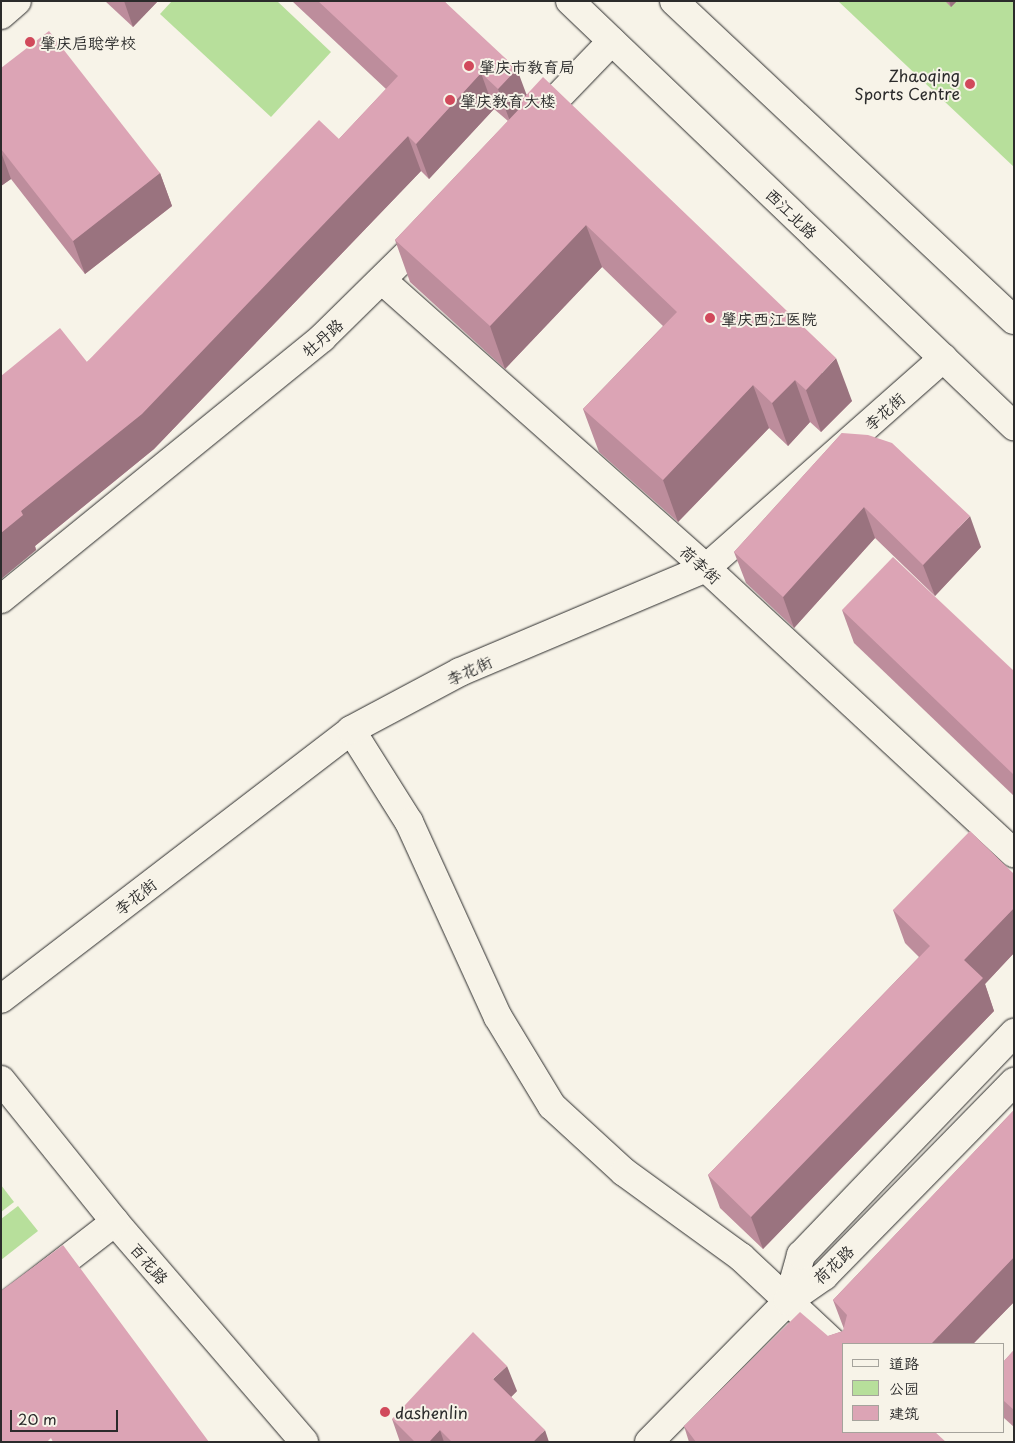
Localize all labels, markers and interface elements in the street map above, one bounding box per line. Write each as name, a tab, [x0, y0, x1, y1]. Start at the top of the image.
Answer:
place label: 肇庆启聪学校	[40, 32, 136, 52]
marker: 肇庆启聪学校	[24, 36, 36, 48]
place label: 肇庆市教育局	[479, 56, 575, 76]
marker: 肇庆市教育局	[463, 60, 475, 72]
place label: Zhaoqing Sports Centre	[853, 65, 960, 103]
marker: Zhaoqing Sports Centre	[964, 78, 976, 90]
place label: 肇庆教育大楼	[460, 90, 556, 110]
marker: 肇庆教育大楼	[444, 94, 456, 106]
street label: 西江北路	[762, 184, 822, 242]
place label: 肇庆西江医院	[721, 308, 817, 328]
marker: 肇庆西江医院	[703, 311, 717, 325]
street label: 牡丹路	[298, 314, 346, 360]
street label: 李花街	[860, 388, 908, 434]
street label: 荷李街	[677, 541, 725, 587]
street label: 李花街	[443, 651, 495, 689]
street label: 李花街	[110, 874, 160, 918]
street label: 百花路	[127, 1239, 173, 1287]
street label: 荷花路	[809, 1241, 857, 1287]
legend	[842, 1343, 1005, 1433]
text: 道路	[889, 1351, 919, 1374]
text: 公园	[889, 1376, 919, 1399]
scale bar	[12, 1400, 120, 1432]
text: 建筑	[889, 1401, 919, 1424]
place label: dashenlin	[395, 1402, 468, 1422]
marker: dashenlin	[379, 1406, 391, 1418]
text: 20 m	[18, 1407, 57, 1430]

